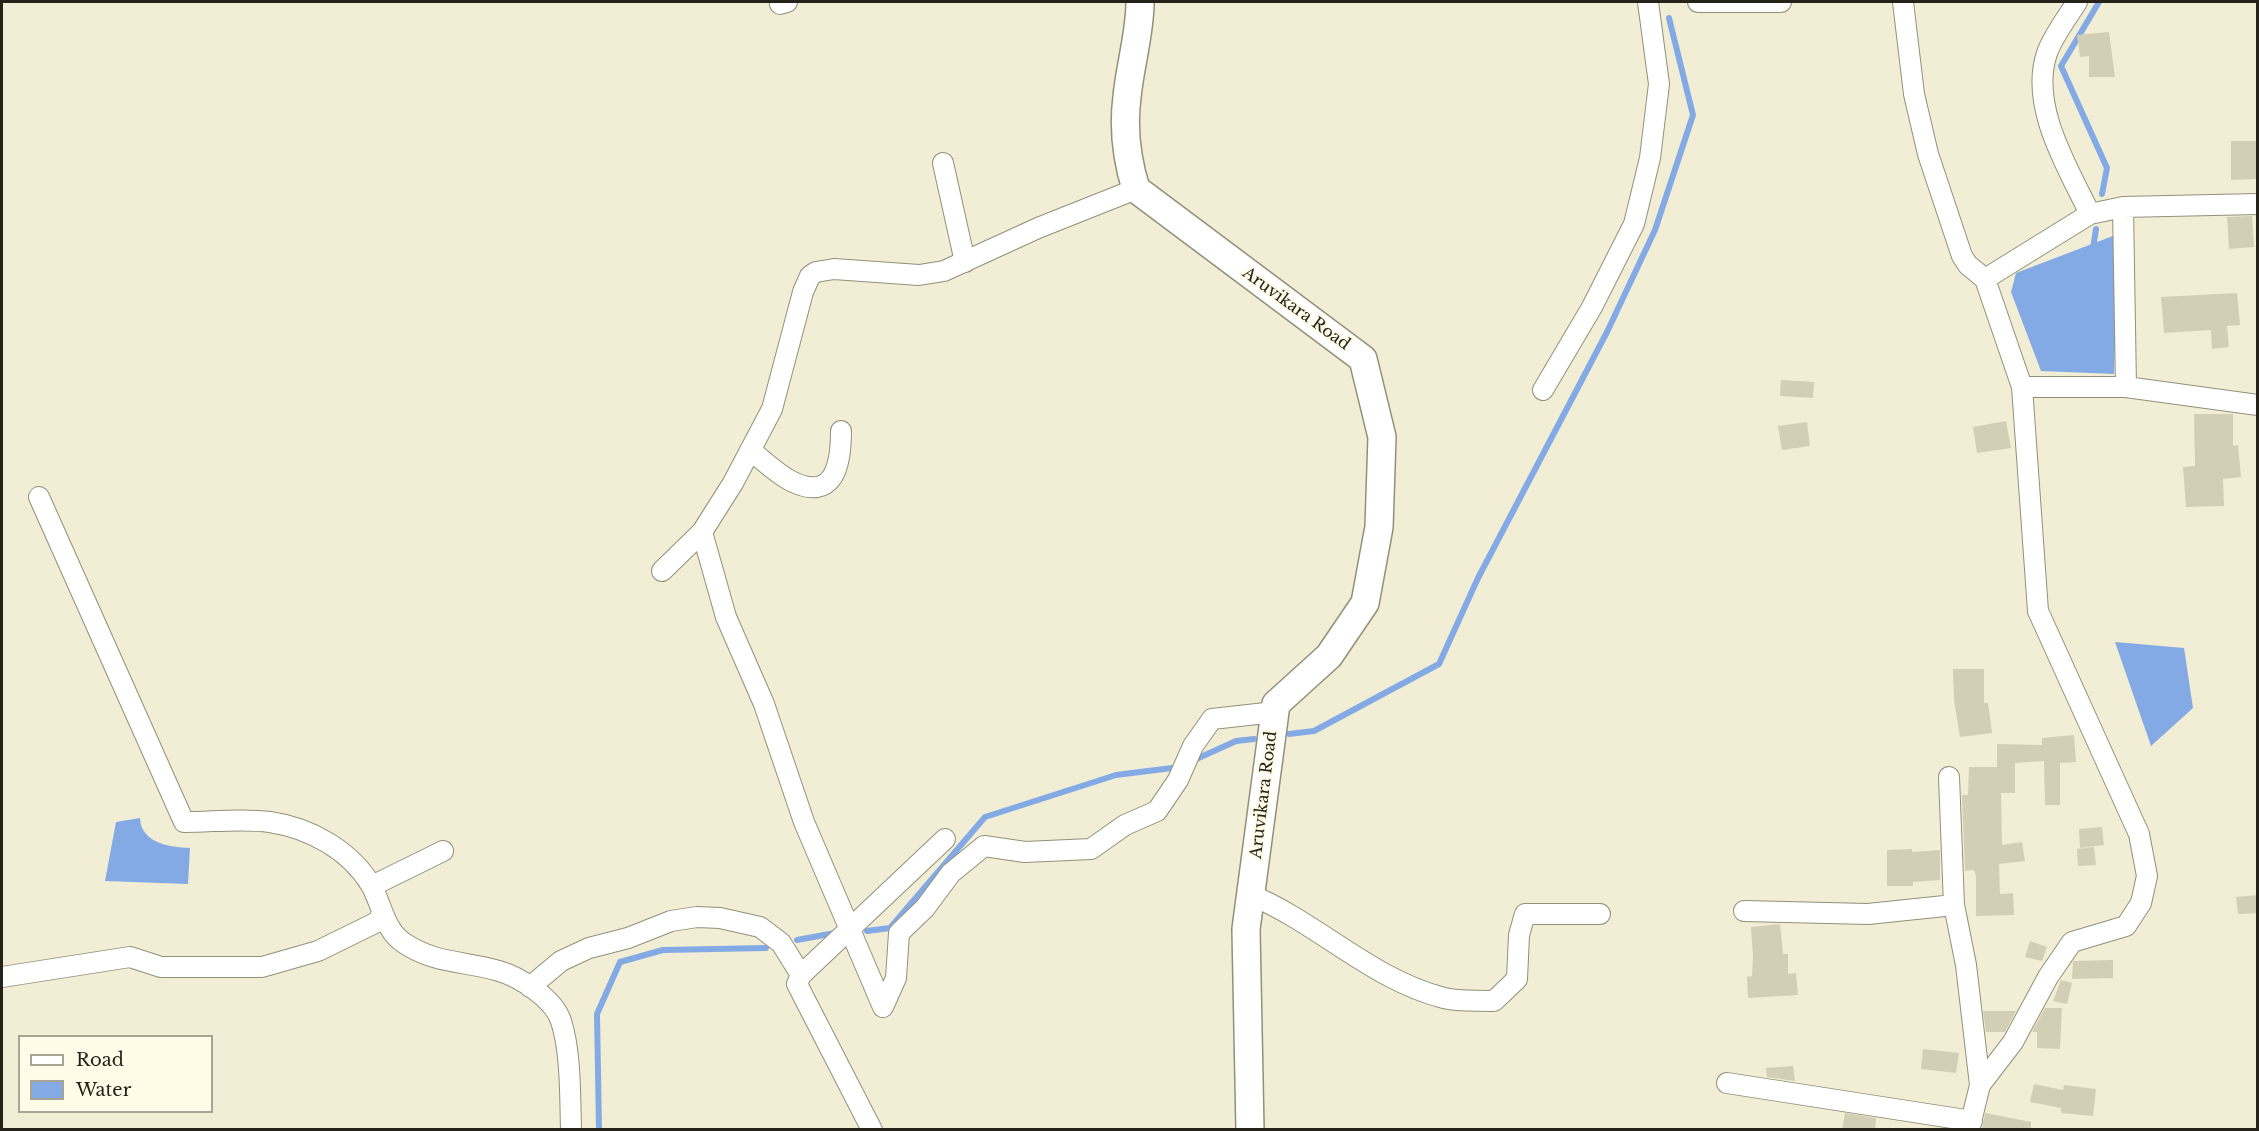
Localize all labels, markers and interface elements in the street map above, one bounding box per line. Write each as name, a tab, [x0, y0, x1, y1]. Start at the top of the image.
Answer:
street label: Aruvikara Road	[1238, 264, 1354, 354]
street label: Aruvikara Road	[1247, 730, 1281, 860]
legend	[18, 1035, 213, 1113]
text: Road	[76, 1049, 124, 1071]
text: Water	[76, 1079, 131, 1101]

